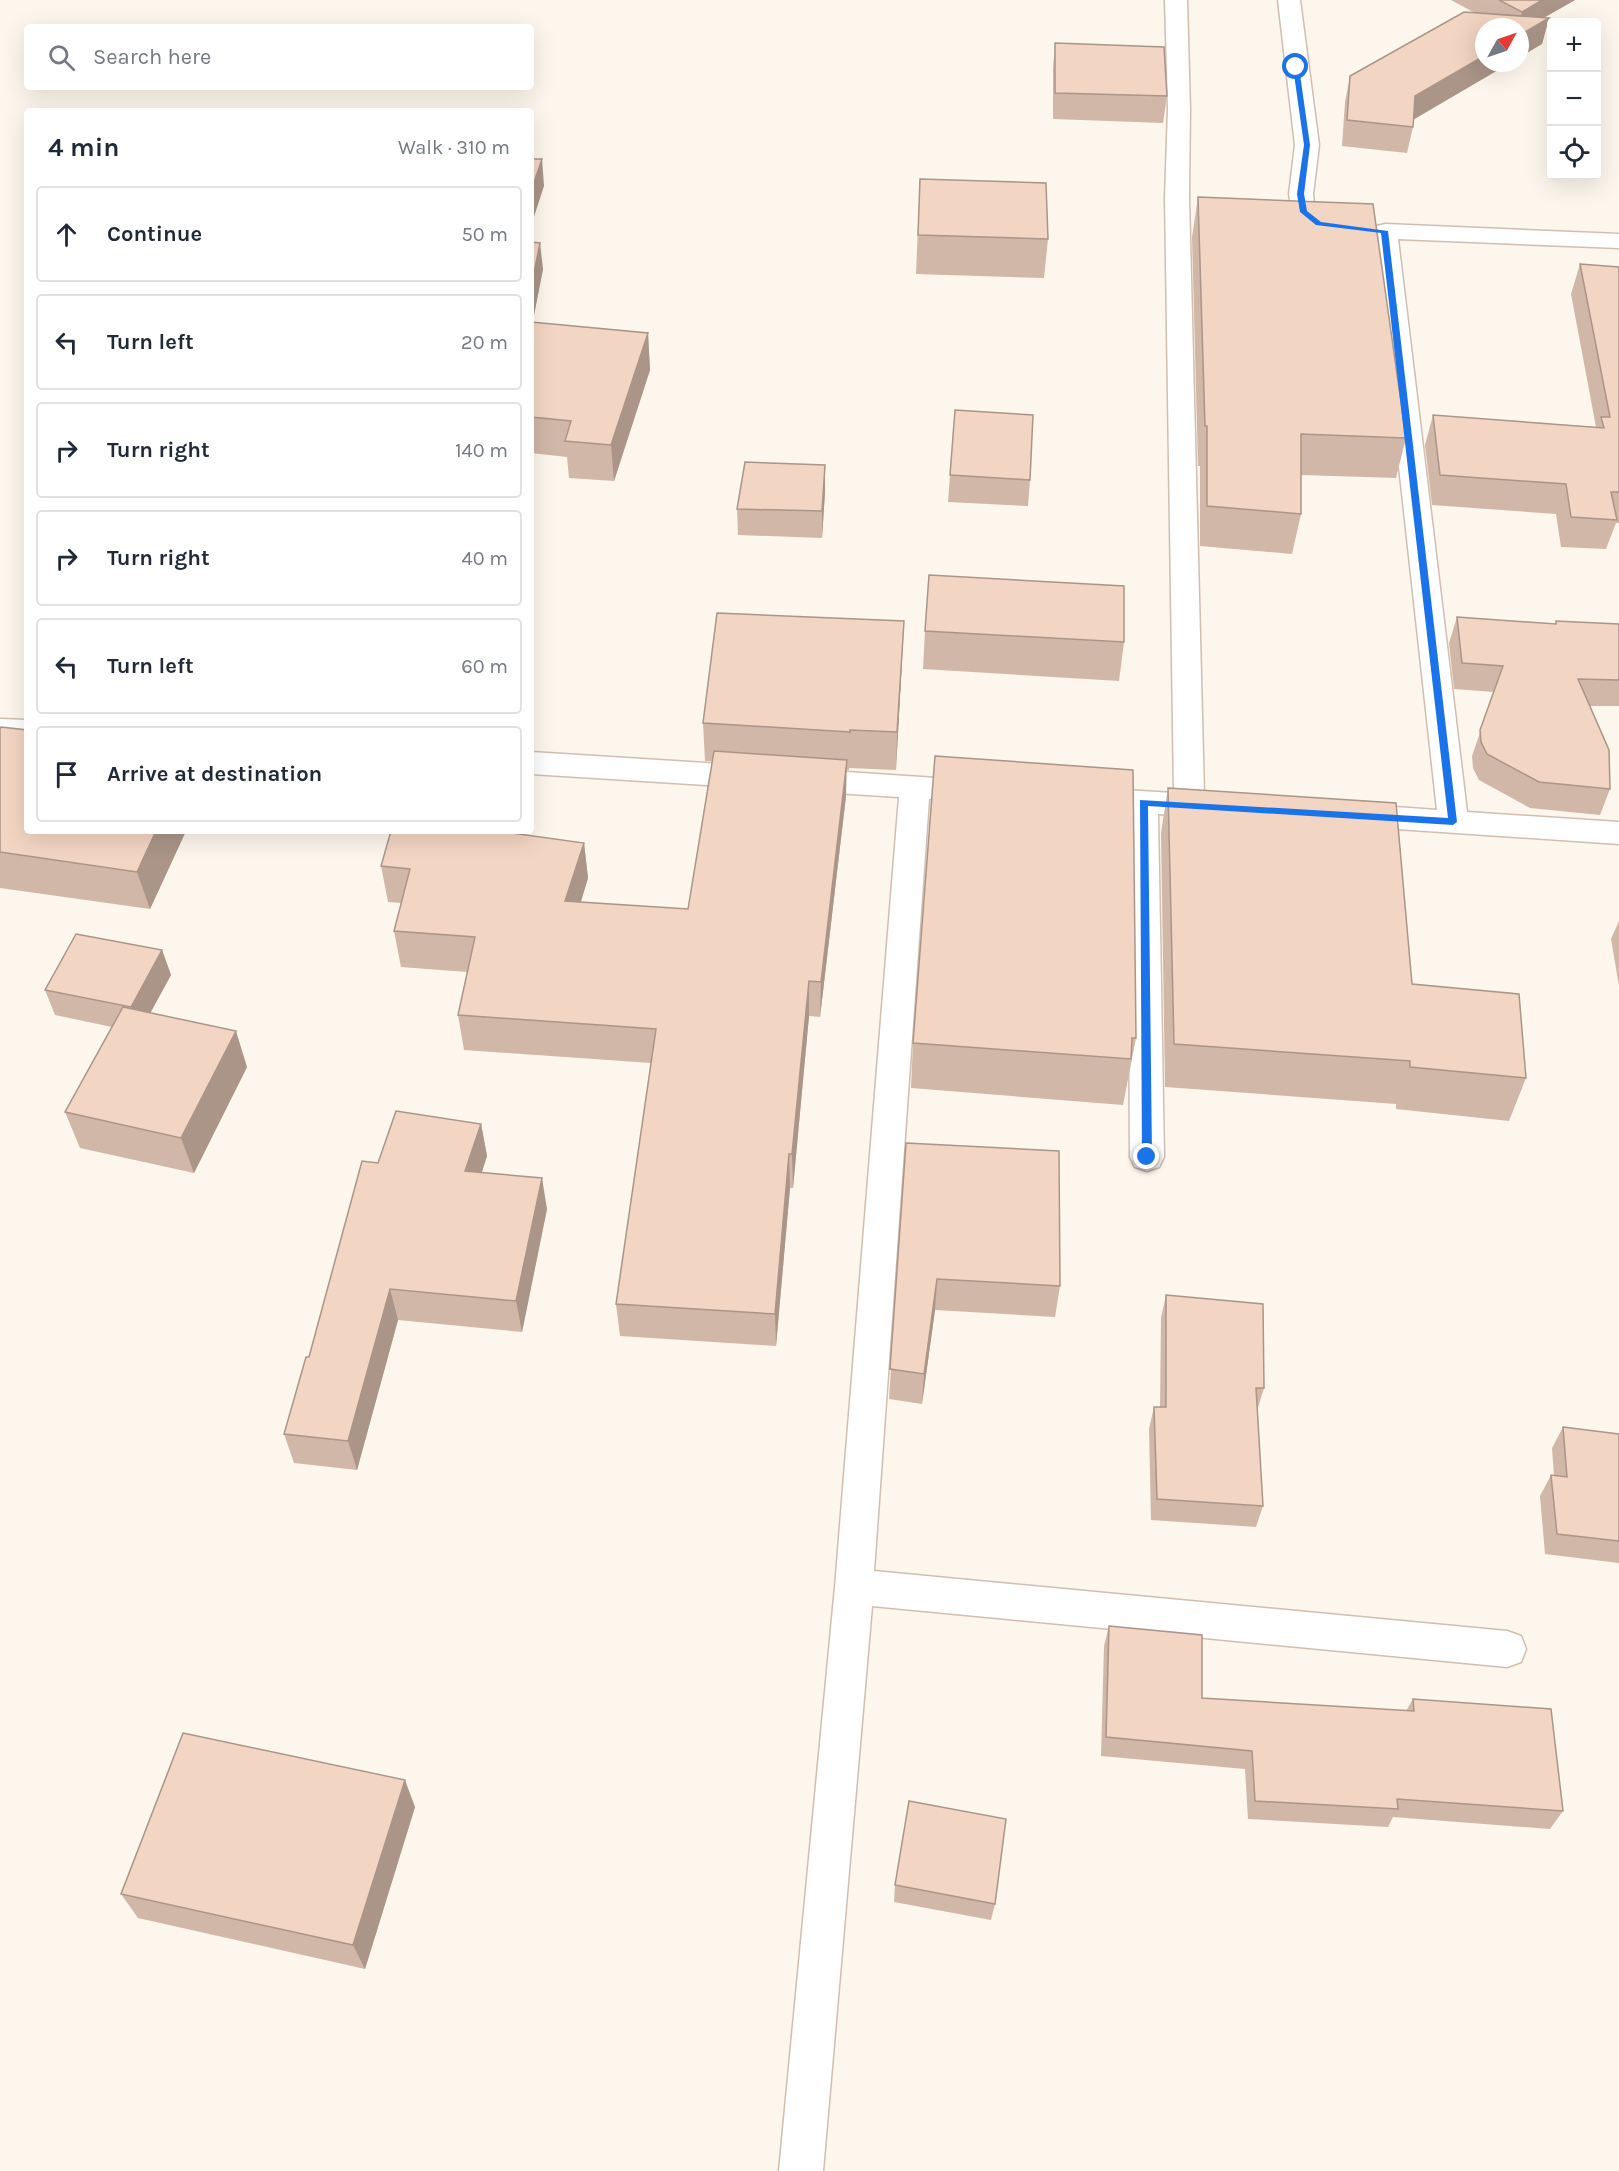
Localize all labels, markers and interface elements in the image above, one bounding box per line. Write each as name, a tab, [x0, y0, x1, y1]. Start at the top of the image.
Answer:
north arrow	[1475, 18, 1529, 72]
map controls	[1547, 18, 1601, 180]
button: +	[1547, 18, 1601, 72]
search box	[24, 24, 534, 90]
icon: search	[45, 41, 78, 74]
text: Search here	[93, 44, 211, 70]
route start	[1282, 53, 1308, 79]
button: −	[1547, 72, 1601, 126]
button: locate	[1547, 126, 1601, 180]
text: 4 min	[48, 132, 119, 163]
text: Walk · 310 m	[398, 136, 510, 159]
icon: ahead	[50, 218, 83, 251]
text: Continue	[107, 221, 202, 247]
text: 50 m	[461, 223, 508, 246]
icon: left	[50, 326, 83, 359]
text: Turn left	[107, 329, 194, 355]
text: 20 m	[461, 331, 508, 354]
icon: right	[50, 434, 83, 467]
text: Turn right	[107, 437, 210, 463]
text: 140 m	[455, 439, 508, 462]
icon: right	[50, 542, 83, 575]
text: Turn right	[107, 545, 210, 571]
text: 40 m	[462, 547, 508, 570]
icon: left	[50, 650, 83, 683]
text: Turn left	[107, 653, 194, 679]
text: 60 m	[461, 655, 508, 678]
icon: arrive	[50, 758, 83, 791]
text: Arrive at destination	[107, 761, 322, 787]
route end	[1133, 1143, 1159, 1169]

